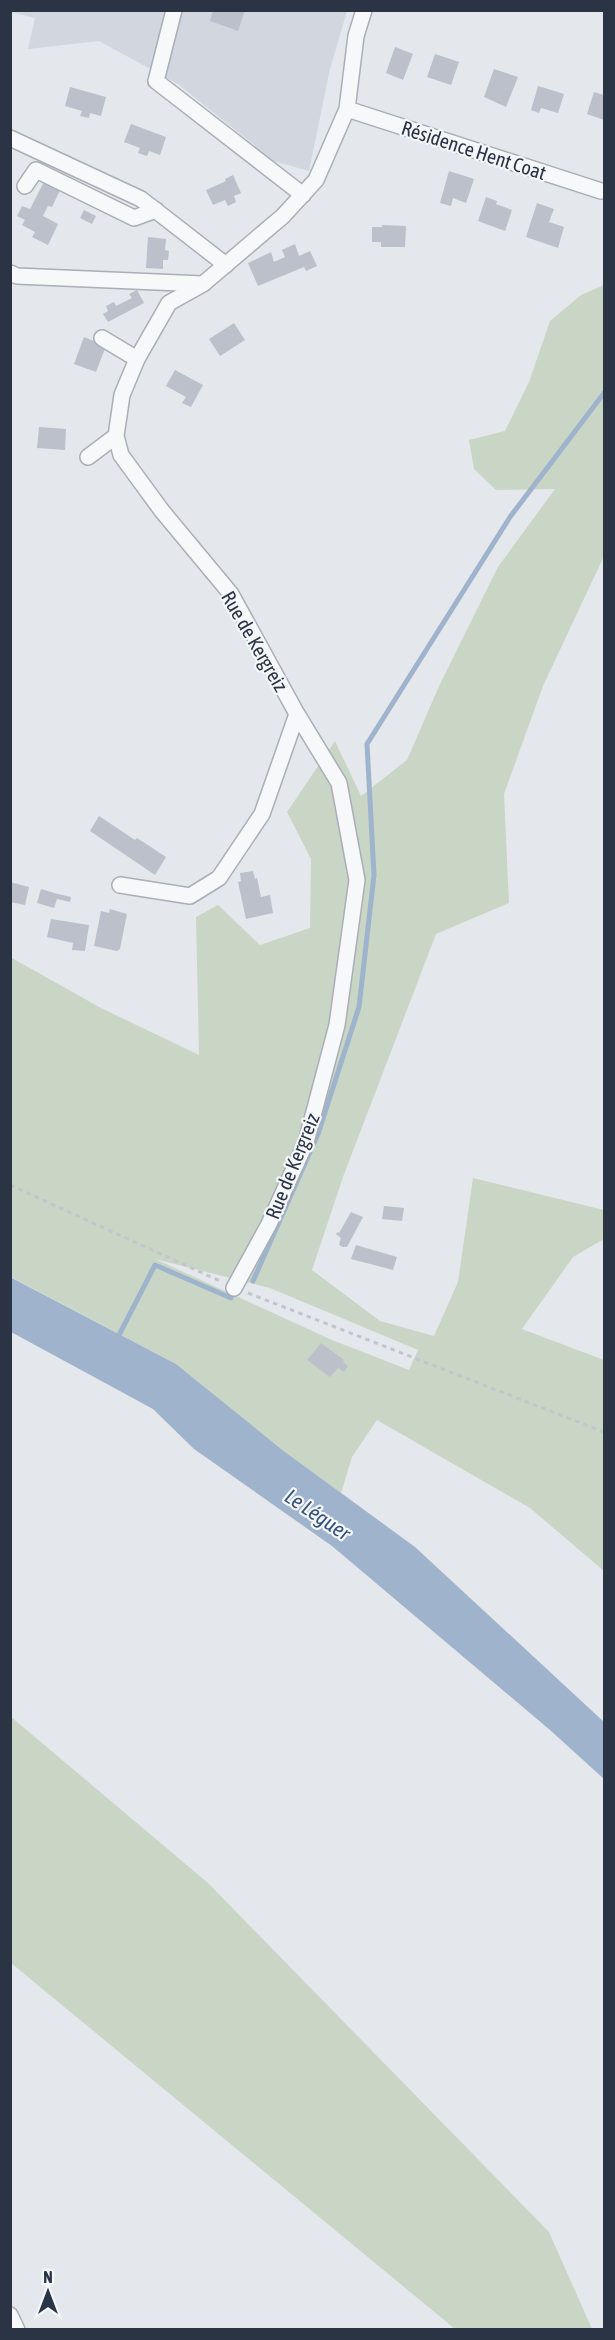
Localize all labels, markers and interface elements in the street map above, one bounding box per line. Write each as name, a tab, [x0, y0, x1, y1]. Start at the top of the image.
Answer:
street label: Résidence Hent Coat	[399, 116, 549, 184]
street label: Rue de Kergreiz	[217, 587, 293, 695]
street label: Rue de Kergreiz	[260, 1110, 324, 1222]
water label: Le Léguer	[281, 1483, 356, 1545]
north arrow	[18, 2262, 78, 2322]
text: N	[43, 2268, 53, 2286]

